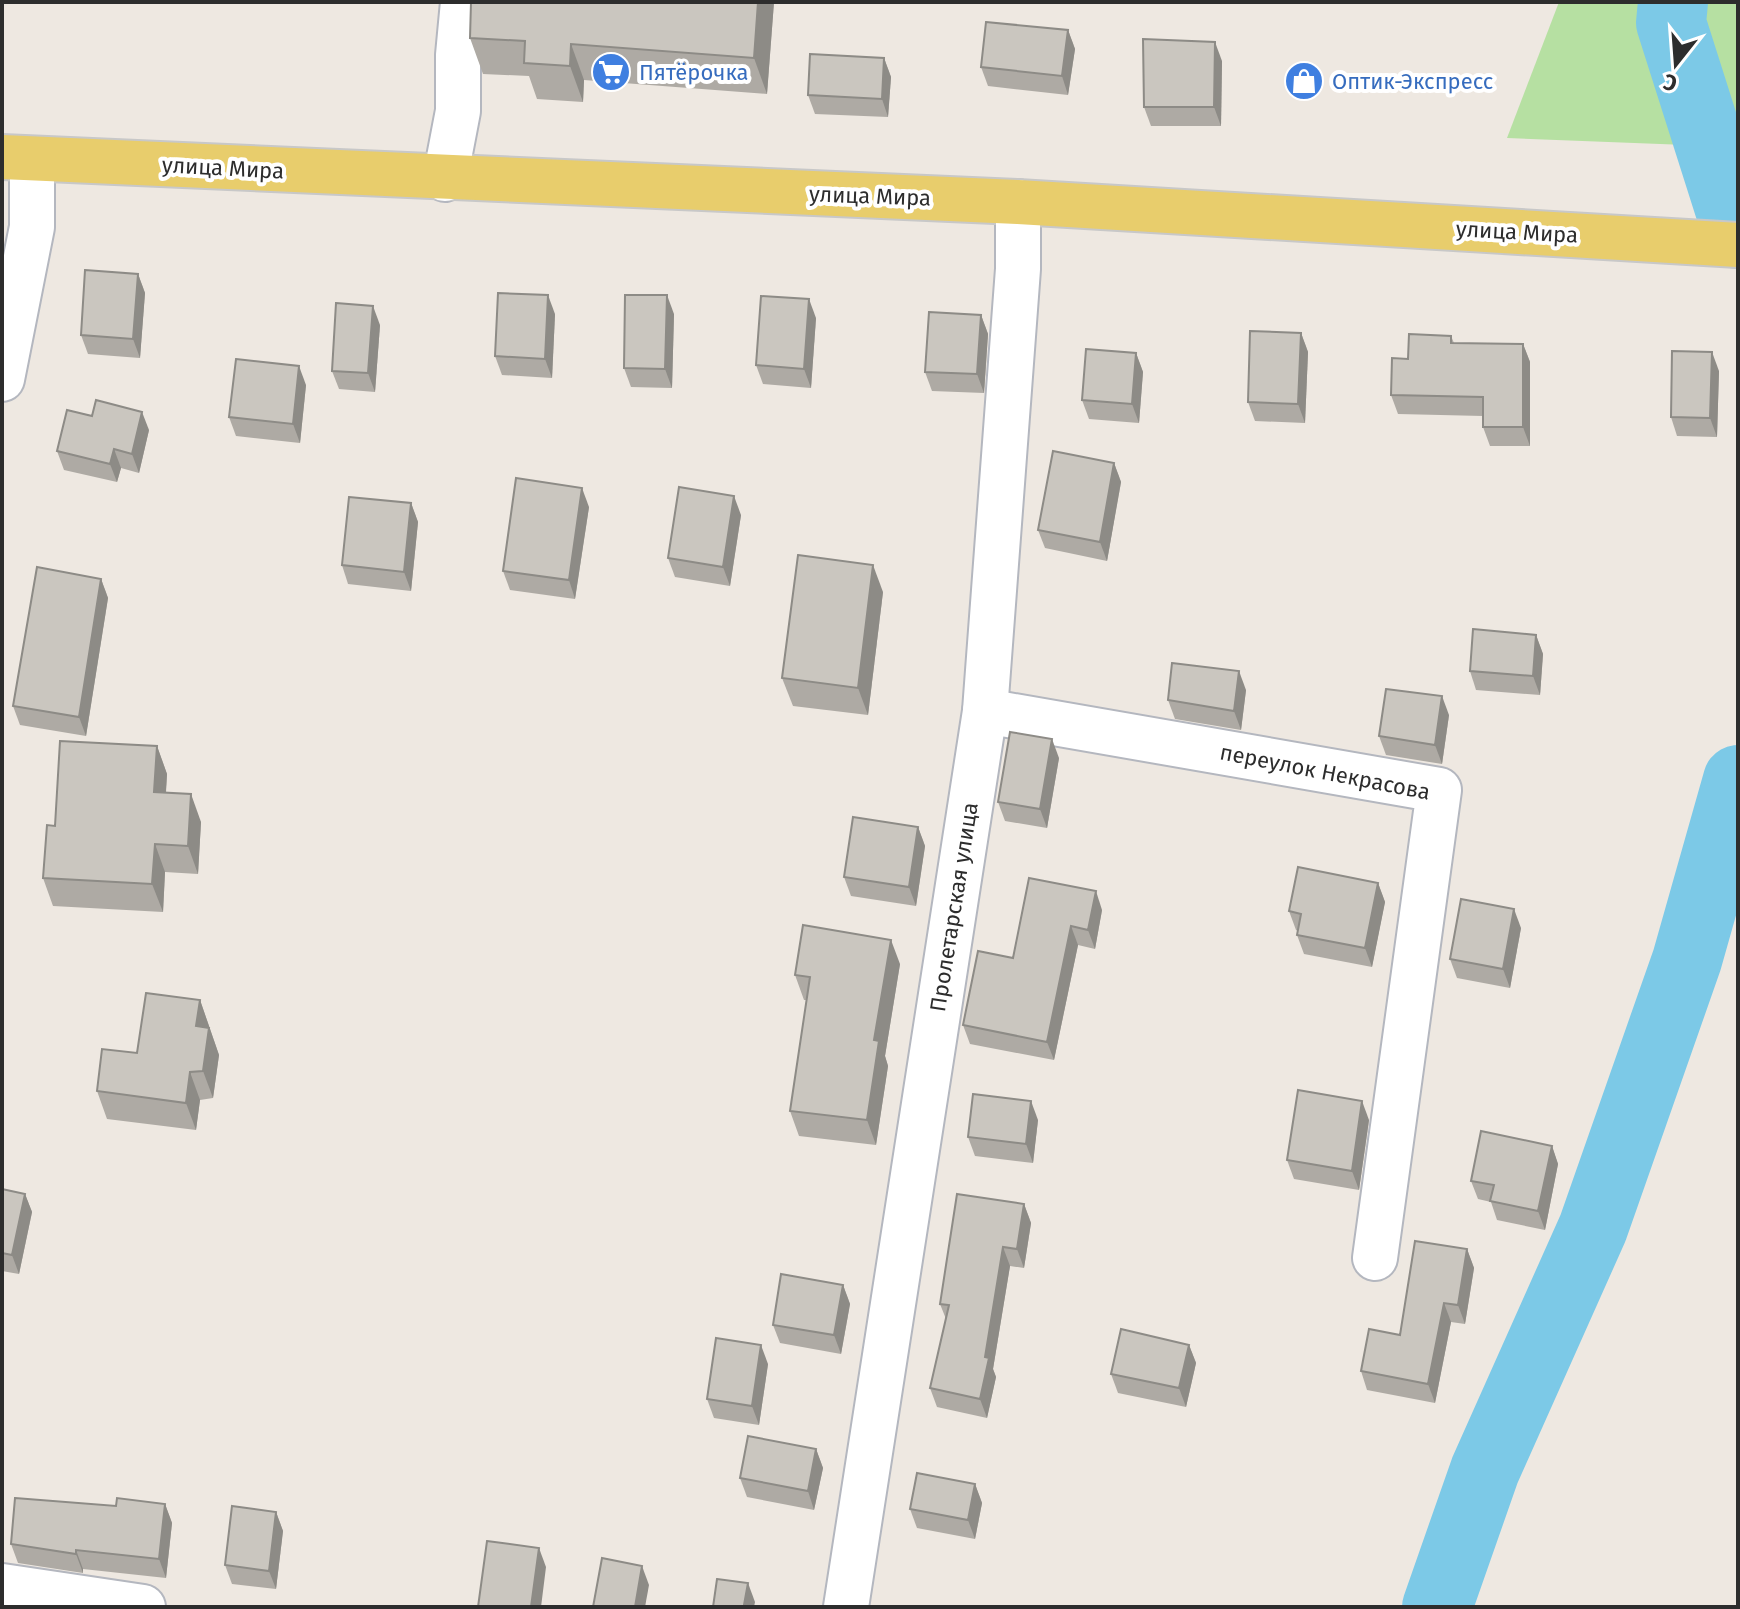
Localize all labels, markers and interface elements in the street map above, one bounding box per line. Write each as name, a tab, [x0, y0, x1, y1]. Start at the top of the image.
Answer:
north arrow	[1636, 24, 1716, 104]
supermarket icon: Пятёрочка	[590, 51, 632, 93]
place label: Пятёрочка	[639, 59, 748, 86]
shop icon: Оптик-Экспресс	[1283, 60, 1325, 102]
place label: Оптик-Экспресс	[1332, 68, 1493, 95]
text: С	[1660, 68, 1680, 97]
street label: улица Мира	[161, 151, 285, 185]
street label: улица Мира	[808, 180, 932, 212]
street label: улица Мира	[1455, 215, 1579, 249]
street label: переулок Некрасова	[1218, 738, 1432, 806]
street label: Пролетарская улица	[924, 800, 984, 1014]

